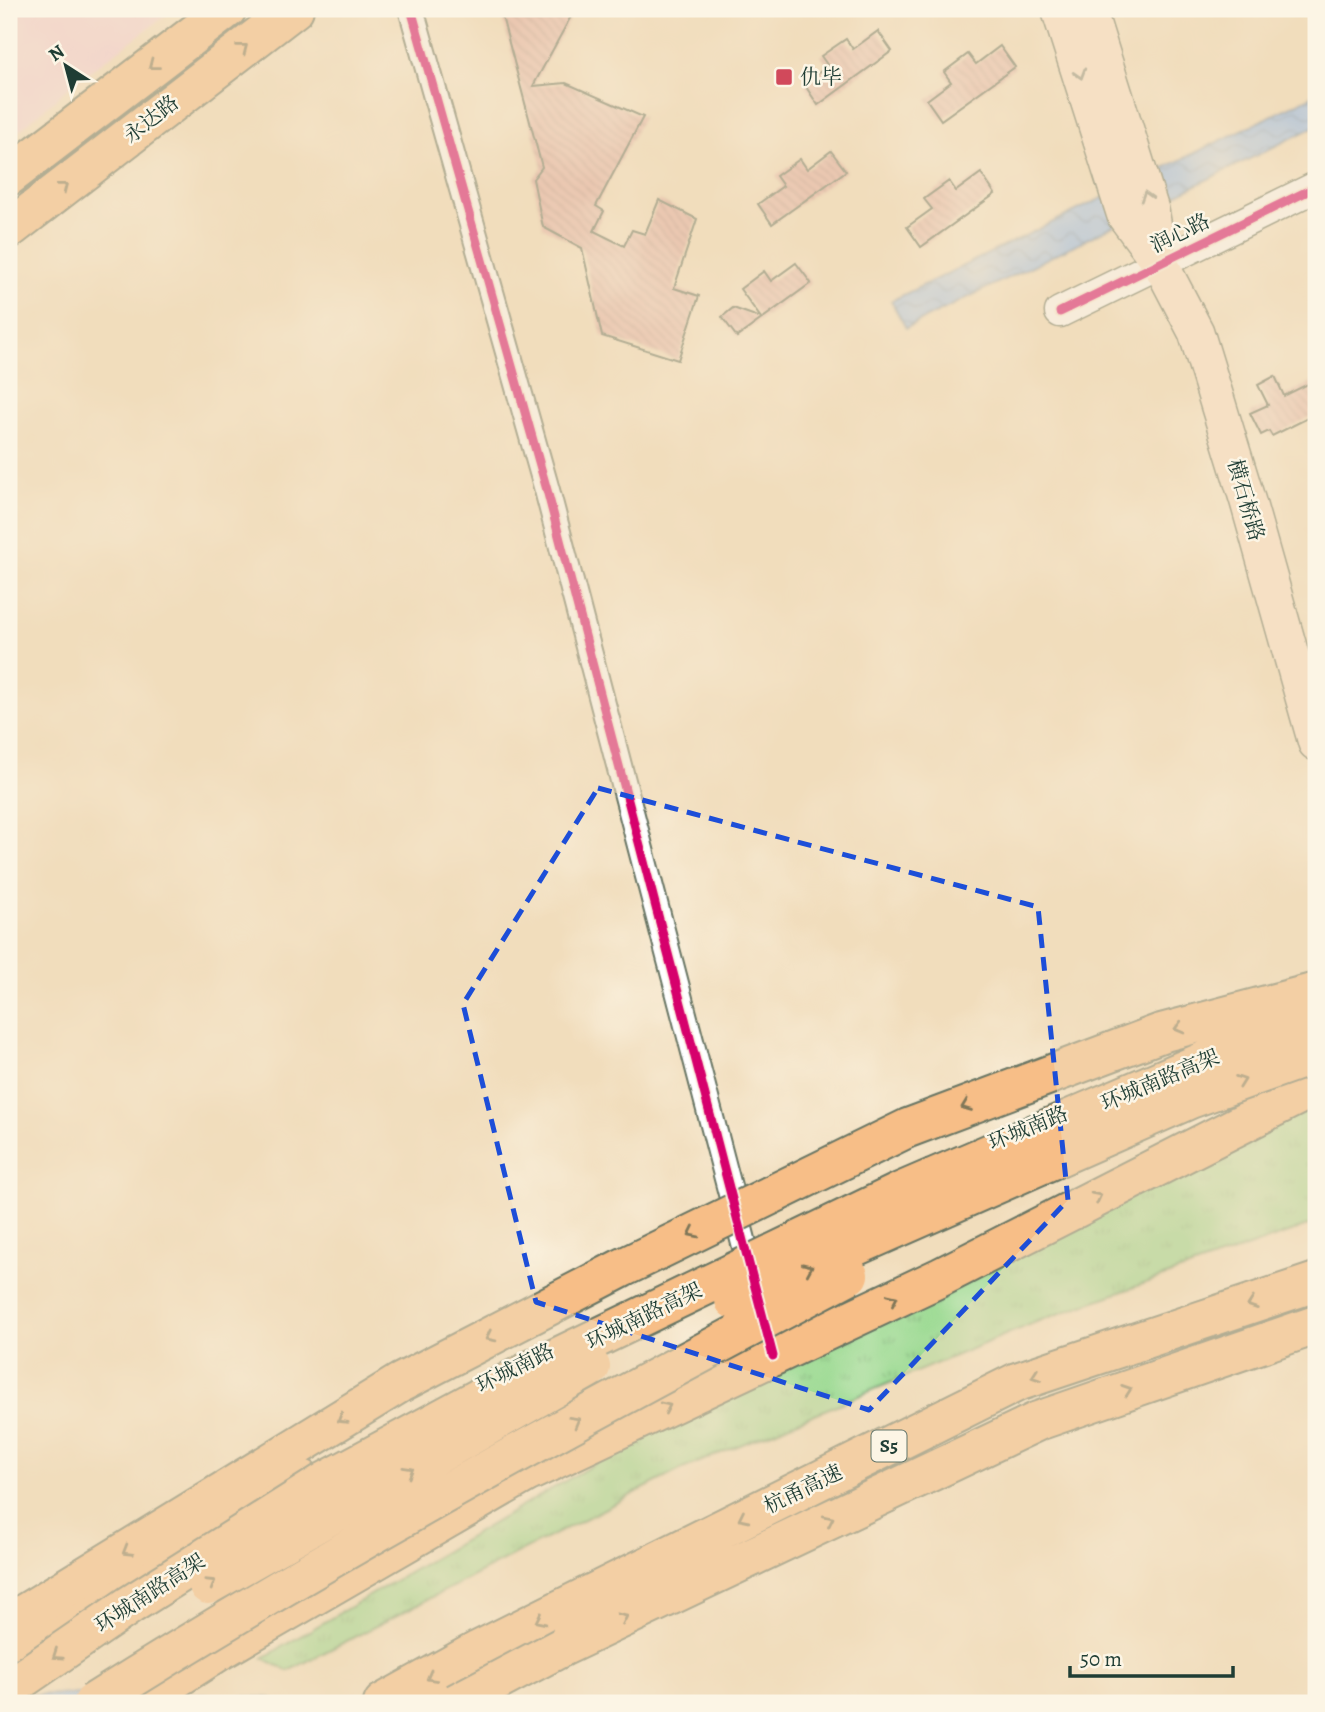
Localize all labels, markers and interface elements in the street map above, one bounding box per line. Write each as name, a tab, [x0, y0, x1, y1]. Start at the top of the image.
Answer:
north arrow	[32, 32, 102, 102]
text: N	[43, 38, 70, 68]
one-way arrow	[235, 44, 247, 57]
one-way arrow	[149, 57, 161, 70]
place label: 仇毕	[800, 63, 842, 91]
marker: 仇毕	[774, 67, 794, 87]
one-way arrow	[1071, 68, 1086, 80]
street label: 永达路	[118, 89, 184, 149]
one-way arrow	[55, 183, 67, 196]
one-way arrow	[1140, 190, 1155, 202]
street label: 润心路	[1146, 207, 1214, 259]
street label: 横石桥路	[1221, 456, 1271, 544]
one-way arrow	[1173, 1020, 1185, 1034]
street label: 环城南路高架	[1097, 1042, 1223, 1118]
one-way arrow	[1235, 1075, 1247, 1089]
one-way arrow	[960, 1098, 972, 1112]
street label: 环城南路	[984, 1099, 1072, 1157]
one-way arrow	[1090, 1192, 1102, 1206]
one-way arrow	[688, 1225, 700, 1239]
one-way arrow	[800, 1262, 813, 1276]
street label: 环城南路高架	[581, 1276, 707, 1356]
one-way arrow	[886, 1294, 899, 1308]
one-way arrow	[1246, 1296, 1258, 1310]
one-way arrow	[485, 1328, 497, 1342]
street label: 环城南路	[471, 1336, 559, 1400]
one-way arrow	[1030, 1368, 1042, 1382]
one-way arrow	[1120, 1384, 1133, 1398]
one-way arrow	[659, 1401, 671, 1415]
one-way arrow	[336, 1411, 349, 1424]
one-way arrow	[567, 1416, 580, 1429]
road number: S5	[872, 1430, 906, 1462]
street label: 杭甬高速	[759, 1458, 847, 1520]
one-way arrow	[401, 1466, 414, 1479]
one-way arrow	[738, 1510, 750, 1524]
one-way arrow	[822, 1514, 834, 1528]
one-way arrow	[121, 1542, 134, 1555]
street label: 环城南路高架	[90, 1547, 210, 1639]
one-way arrow	[204, 1579, 217, 1592]
one-way arrow	[534, 1611, 547, 1625]
one-way arrow	[616, 1612, 628, 1626]
scale bar	[1070, 1635, 1232, 1679]
text: 50 m	[1080, 1645, 1122, 1673]
one-way arrow	[52, 1647, 65, 1660]
one-way arrow	[426, 1669, 438, 1682]

